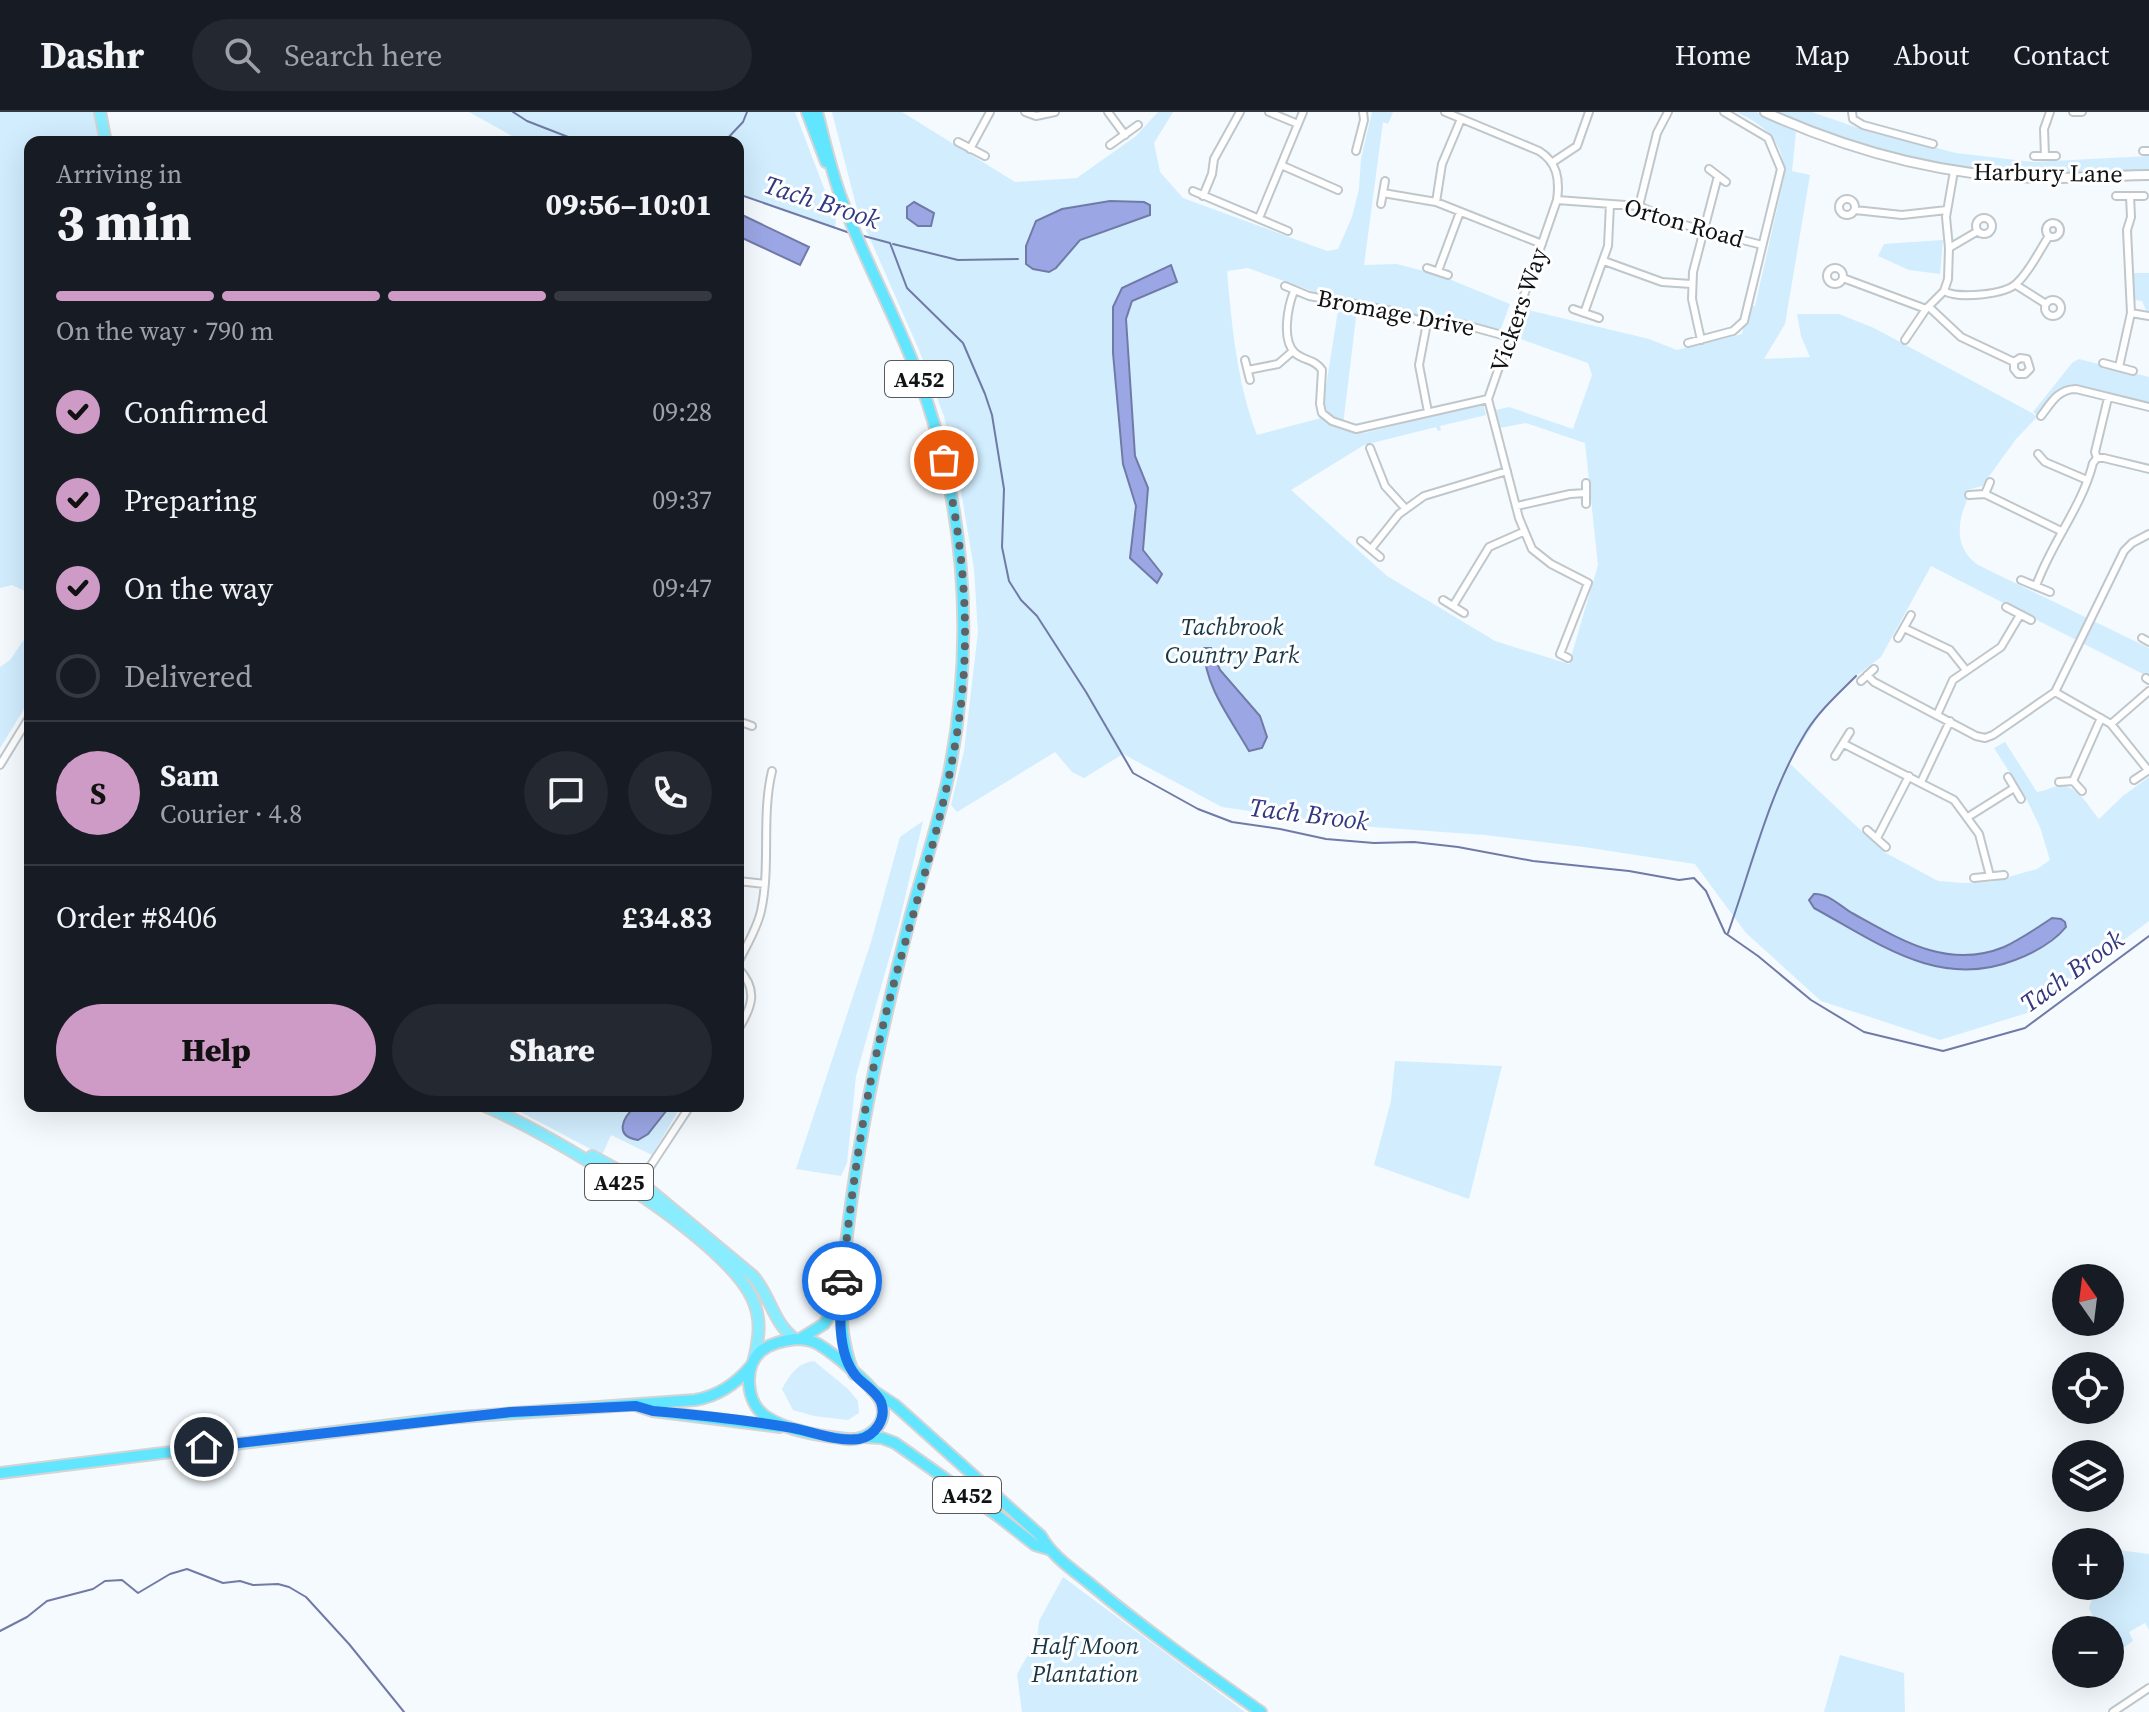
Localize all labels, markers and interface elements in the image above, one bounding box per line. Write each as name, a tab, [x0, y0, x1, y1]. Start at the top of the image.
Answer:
search box	[192, 19, 752, 91]
text: Dashr	[40, 29, 144, 81]
icon: search	[220, 33, 264, 77]
text: Search here	[284, 35, 442, 76]
text: Home	[1675, 36, 1751, 74]
text: Map	[1795, 36, 1850, 74]
text: About	[1894, 36, 1969, 74]
text: Contact	[2013, 36, 2109, 74]
street label: Harbury Lane	[1973, 155, 2123, 190]
text: Arriving in	[56, 156, 182, 192]
water label: Tach Brook	[759, 166, 885, 238]
text: 09:56–10:01	[545, 184, 712, 225]
text: 3 min	[56, 186, 192, 257]
street label: Orton Road	[1620, 190, 1748, 255]
street label: Vickers Way	[1482, 242, 1555, 377]
street label: Bromage Drive	[1315, 281, 1478, 344]
text: On the way · 790 m	[56, 313, 274, 349]
road number: A452	[885, 361, 953, 397]
icon: check	[56, 390, 100, 434]
text: Confirmed	[124, 392, 268, 433]
text: 09:28	[652, 394, 712, 430]
pin	[910, 426, 978, 494]
icon: bag	[922, 438, 966, 482]
icon: check	[56, 478, 100, 522]
text: Preparing	[124, 480, 257, 521]
text: 09:37	[652, 482, 712, 518]
icon: check	[56, 566, 100, 610]
text: On the way	[124, 568, 273, 609]
text: 09:47	[652, 570, 712, 606]
park label: Tachbrook Country Park	[1165, 610, 1300, 671]
text: Delivered	[124, 656, 252, 697]
button: chat	[524, 751, 608, 835]
button: phone	[628, 751, 712, 835]
text: Sam	[160, 755, 219, 796]
text: S	[90, 773, 106, 814]
water label: Tach Brook	[1247, 789, 1371, 839]
text: Courier · 4.8	[160, 796, 302, 832]
text: Order #8406	[56, 897, 217, 938]
text: £34.83	[622, 897, 712, 938]
water label: Tach Brook	[2013, 921, 2132, 1021]
button: Help	[56, 1004, 376, 1096]
button: Share	[392, 1004, 712, 1096]
road number: A425	[585, 1164, 653, 1200]
courier	[802, 1241, 882, 1321]
icon: car	[820, 1259, 864, 1303]
north arrow	[2052, 1264, 2124, 1336]
map controls	[2052, 1264, 2124, 1688]
button: locate	[2052, 1352, 2124, 1424]
pin	[170, 1413, 238, 1481]
icon: home	[182, 1425, 226, 1469]
button: layers	[2052, 1440, 2124, 1512]
road number: A452	[933, 1477, 1001, 1513]
button: +	[2052, 1528, 2124, 1600]
button: −	[2052, 1616, 2124, 1688]
park label: Half Moon Plantation	[1030, 1629, 1140, 1690]

